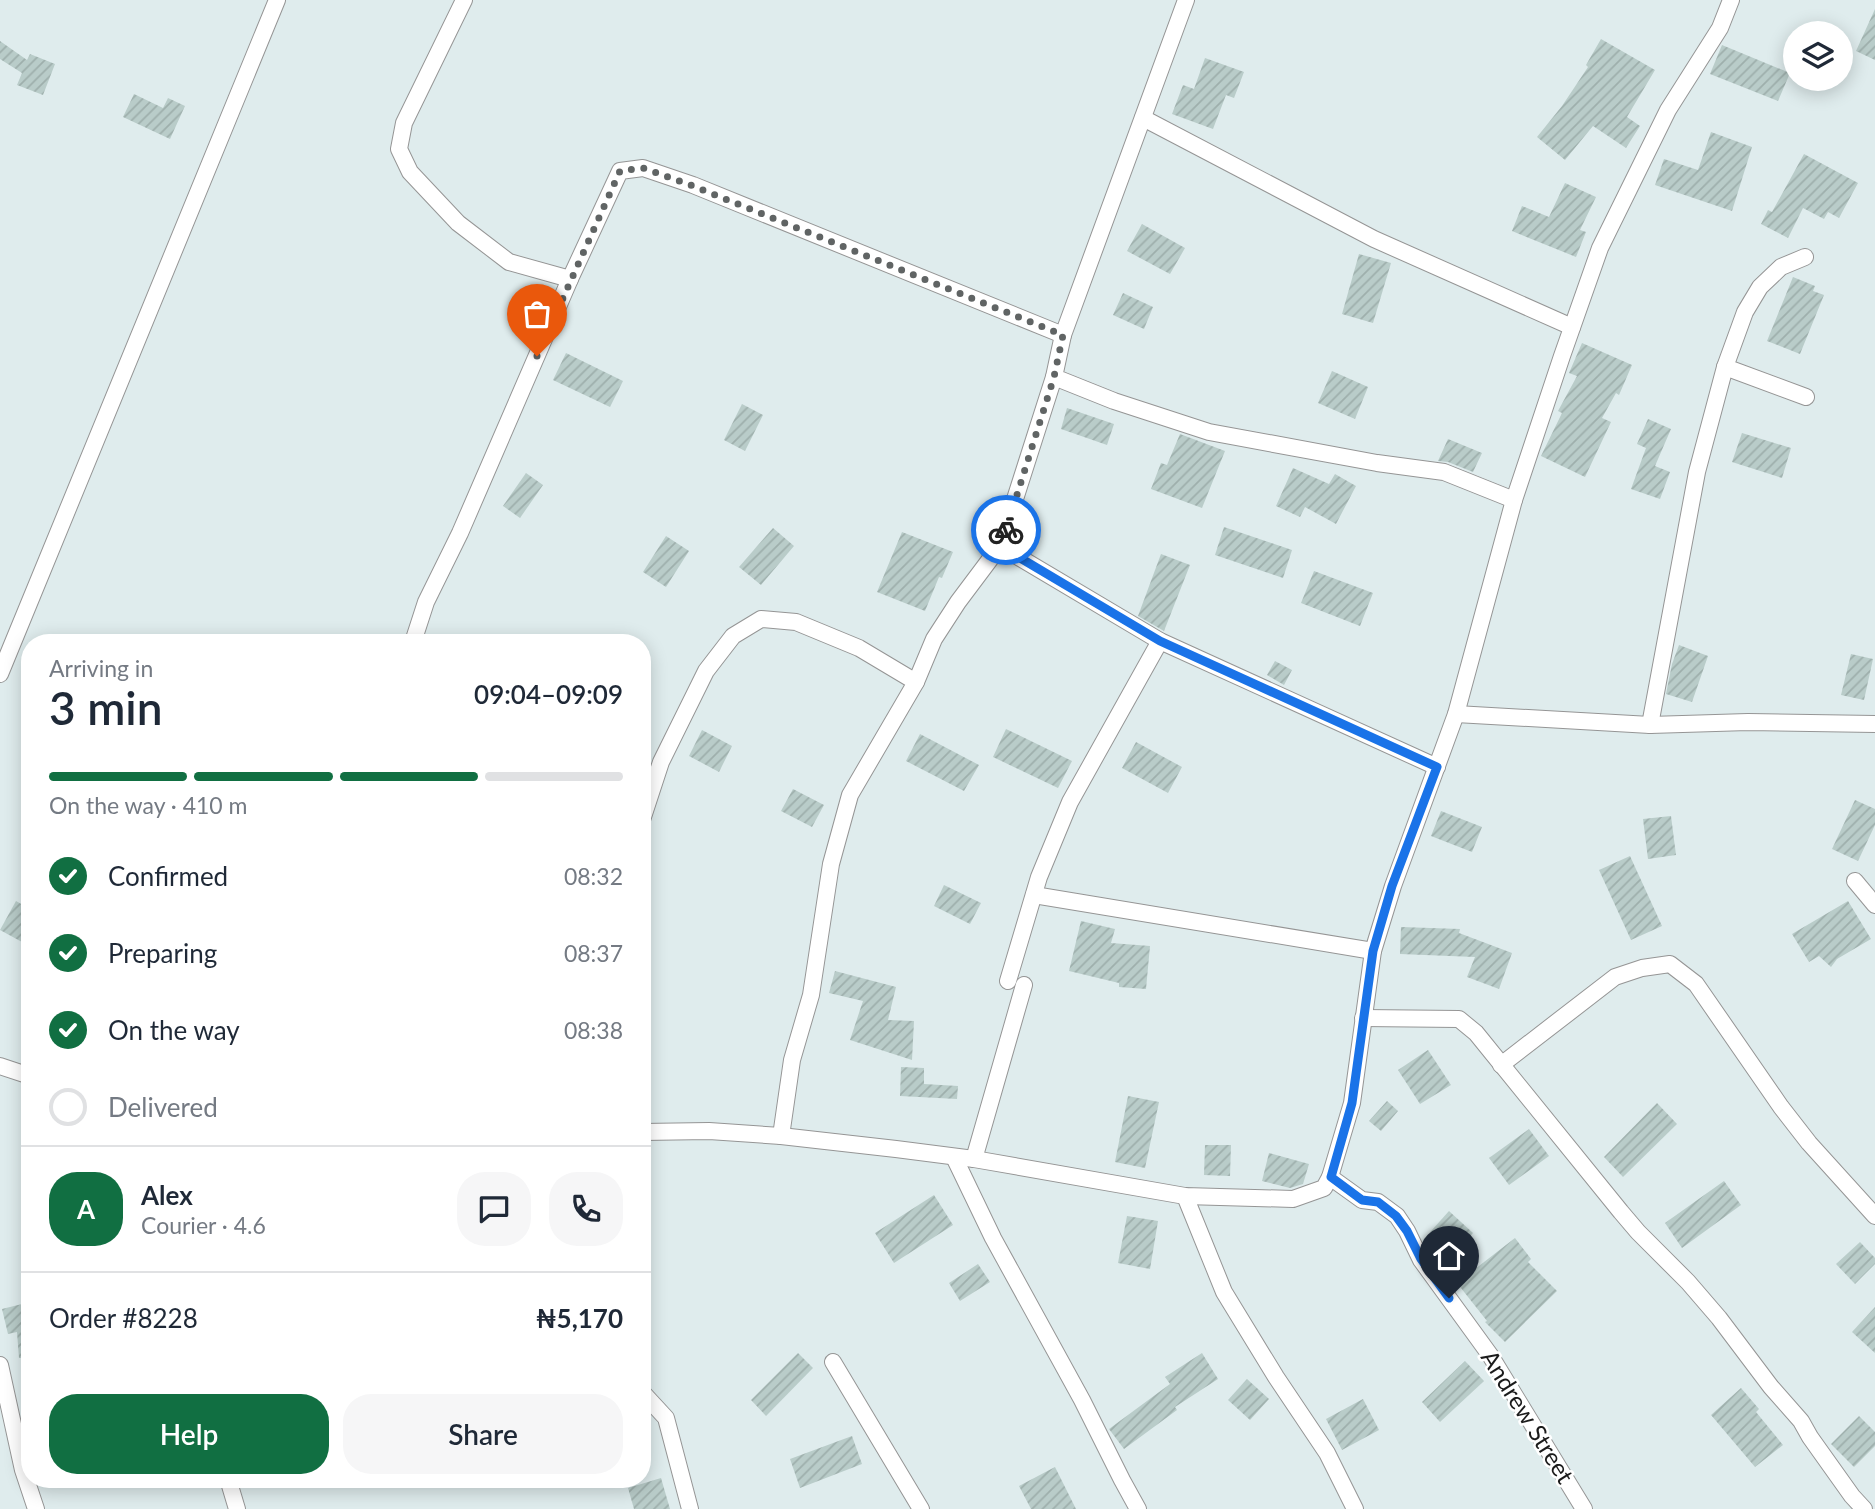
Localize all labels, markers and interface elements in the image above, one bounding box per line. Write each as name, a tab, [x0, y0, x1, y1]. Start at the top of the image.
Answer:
map controls	[1783, 21, 1853, 91]
button: layers	[1783, 21, 1853, 91]
pin	[507, 284, 567, 356]
icon: bag	[518, 295, 556, 333]
courier	[971, 495, 1041, 565]
icon: bike	[987, 511, 1025, 549]
text: Arriving in	[49, 654, 153, 682]
text: 09:04–09:09	[474, 678, 623, 710]
text: 3 min	[49, 680, 163, 735]
text: On the way · 410 m	[49, 791, 248, 819]
icon: check	[49, 857, 87, 895]
text: Confirmed	[108, 860, 228, 892]
text: 08:32	[564, 862, 623, 890]
icon: check	[49, 934, 87, 972]
text: Preparing	[108, 937, 217, 969]
text: 08:37	[564, 939, 623, 967]
icon: check	[49, 1011, 87, 1049]
text: On the way	[108, 1014, 240, 1046]
text: 08:38	[564, 1016, 623, 1044]
text: Delivered	[108, 1091, 218, 1123]
button: chat	[457, 1172, 531, 1246]
button: phone	[549, 1172, 623, 1246]
text: Alex	[141, 1179, 193, 1211]
text: A	[77, 1193, 95, 1225]
text: Courier · 4.6	[141, 1211, 266, 1239]
pin	[1419, 1226, 1479, 1298]
icon: home	[1430, 1237, 1468, 1275]
text: Order #8228	[49, 1302, 198, 1334]
text: ₦5,170	[536, 1302, 623, 1334]
street label: Andrew Street	[1476, 1344, 1581, 1488]
button: Help	[49, 1394, 329, 1474]
button: Share	[343, 1394, 623, 1474]

